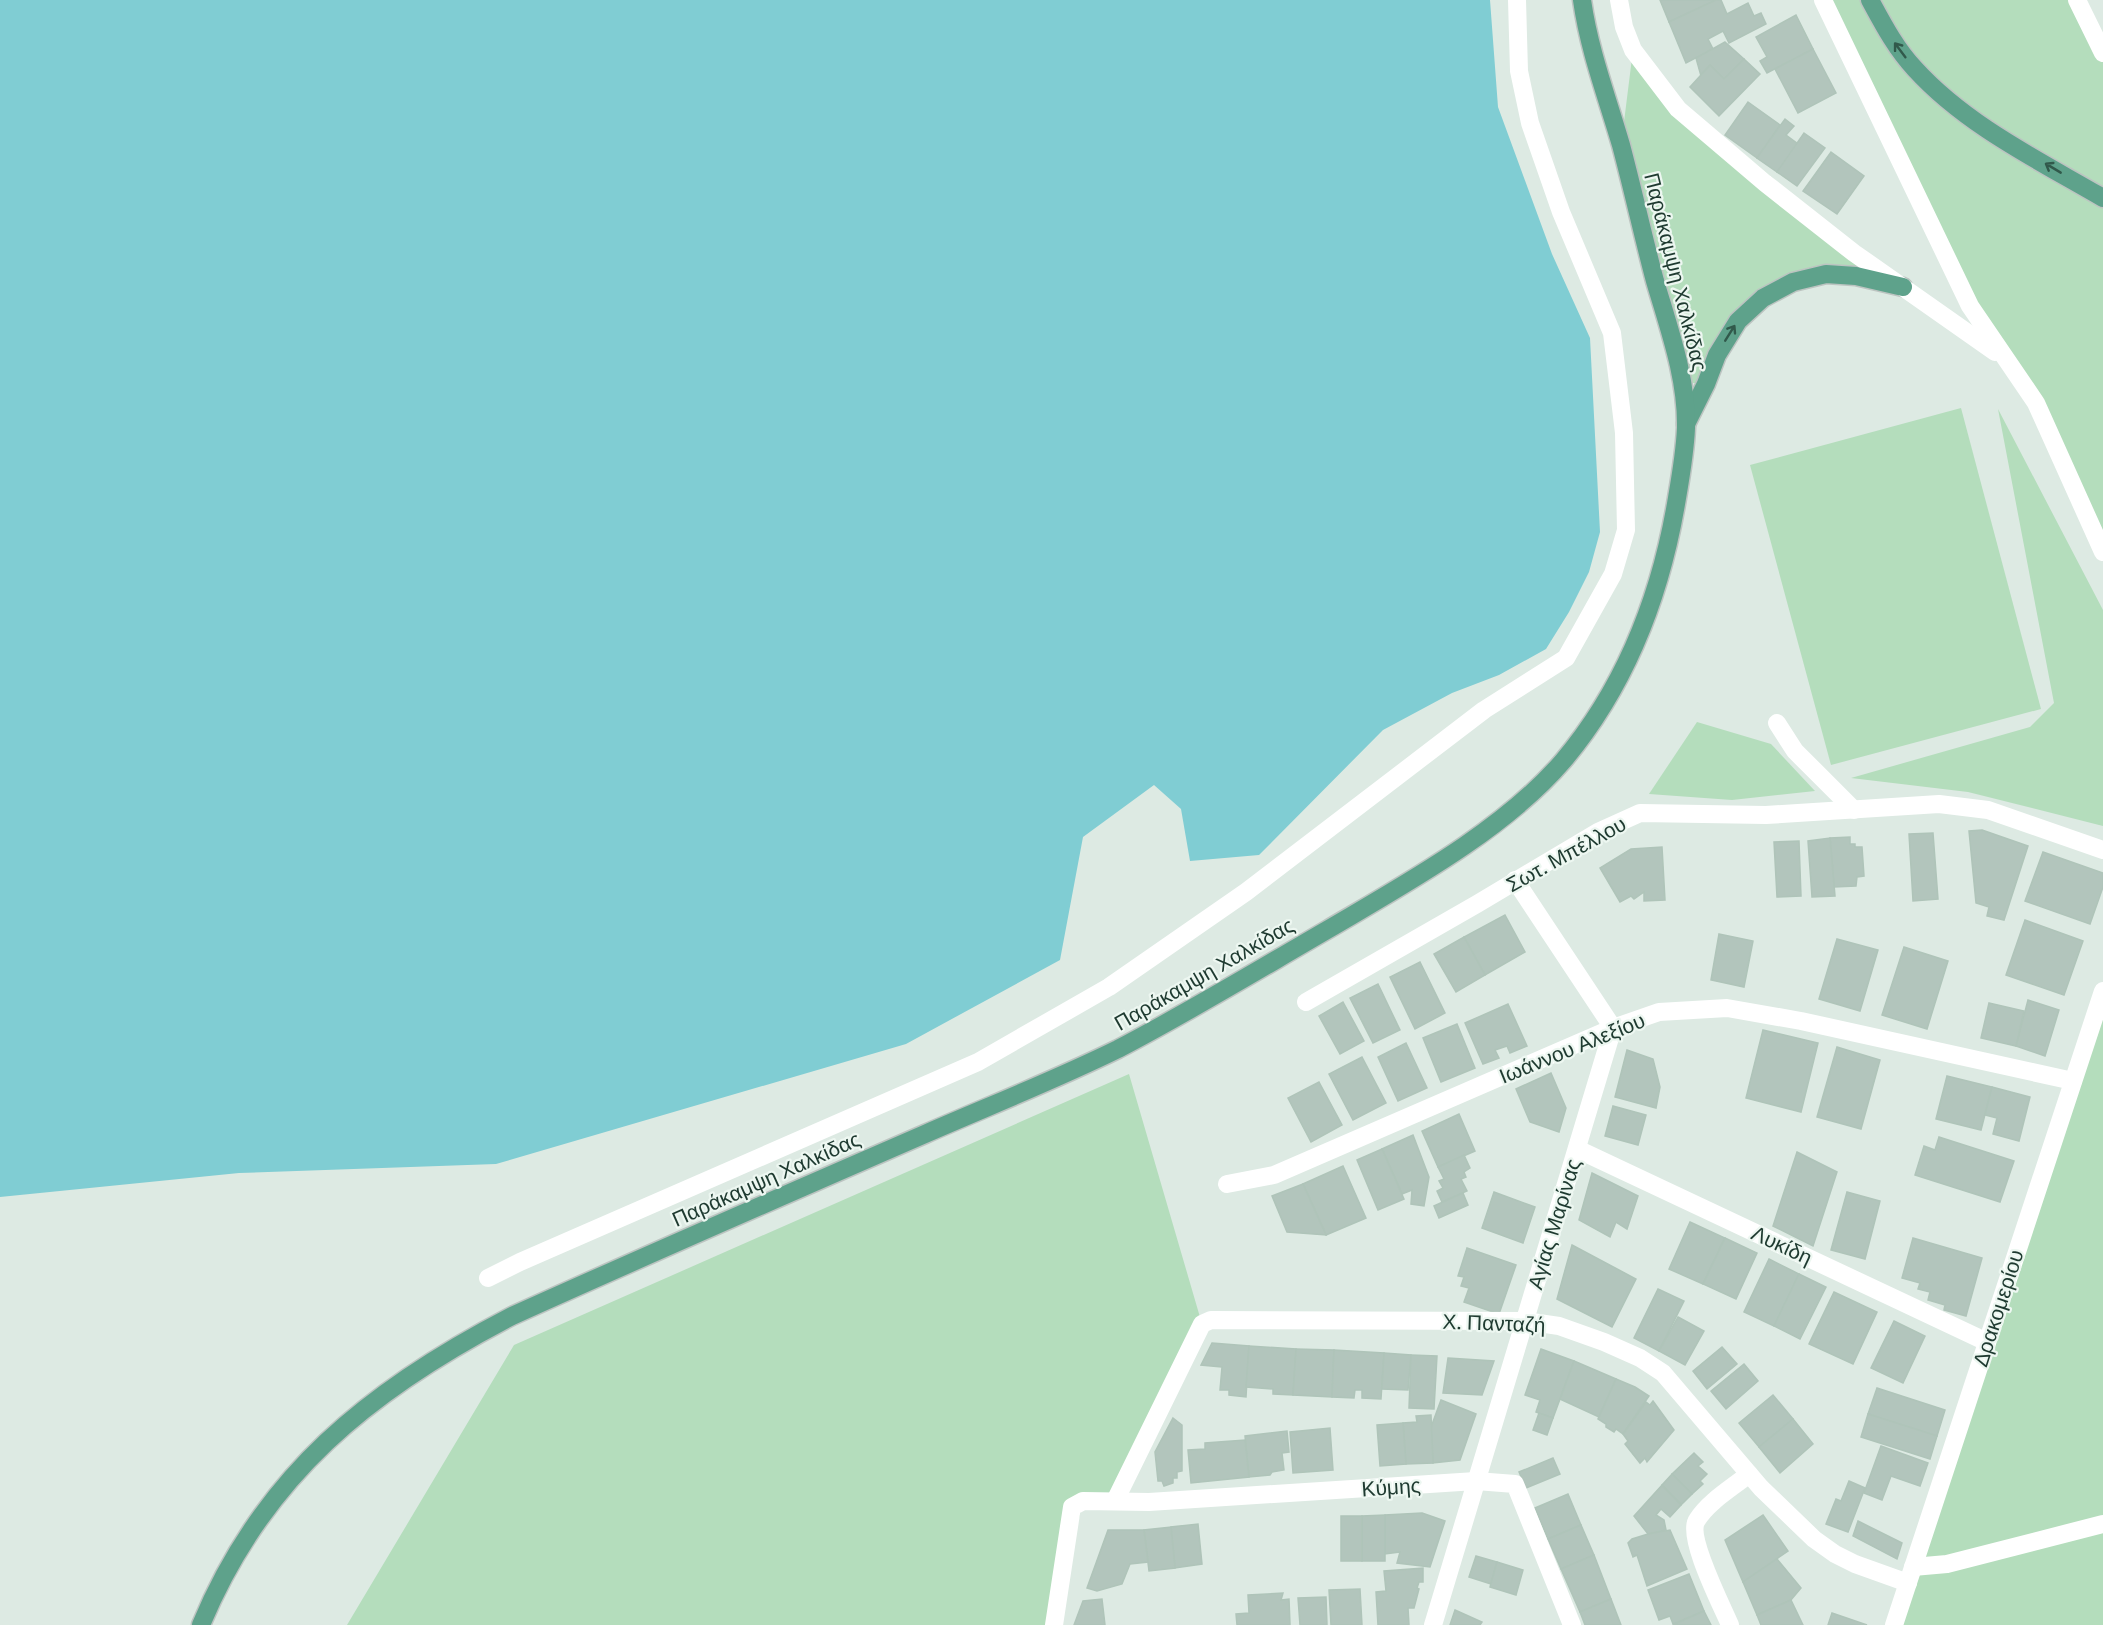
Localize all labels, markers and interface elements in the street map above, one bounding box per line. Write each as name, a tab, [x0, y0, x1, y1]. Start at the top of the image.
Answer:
one-way arrow	[1894, 42, 1906, 58]
one-way arrow	[2045, 162, 2062, 174]
street label: Παράκαμψη Χαλκίδας	[1639, 170, 1713, 374]
one-way arrow	[1724, 325, 1736, 342]
street label: Σωτ. Μπέλλου	[1502, 811, 1630, 897]
street label: Παράκαμψη Χαλκίδας	[1110, 912, 1298, 1036]
street label: Ιωάννου Αλεξίου	[1496, 1007, 1648, 1089]
street label: Παράκαμψη Χαλκίδας	[668, 1126, 864, 1232]
street label: Αγίας Μαρίνας	[1522, 1156, 1586, 1292]
street label: Λυκίδη	[1748, 1220, 1816, 1270]
street label: Δρακομερίου	[1967, 1246, 2029, 1370]
street label: Χ. Πανταζή	[1442, 1309, 1546, 1337]
street label: Κύμης	[1361, 1472, 1421, 1502]

